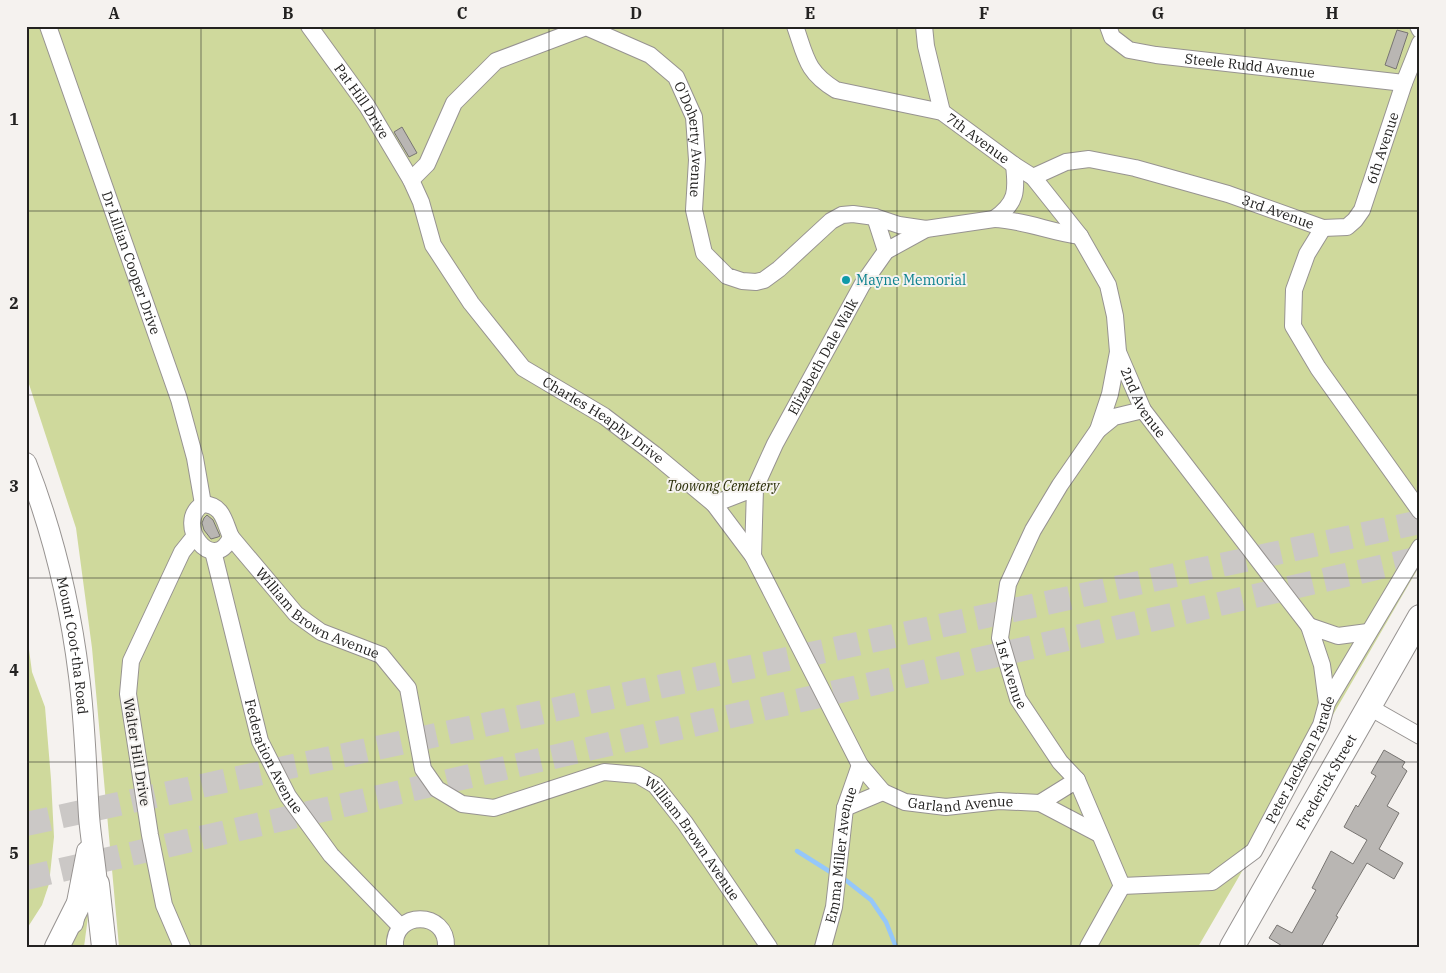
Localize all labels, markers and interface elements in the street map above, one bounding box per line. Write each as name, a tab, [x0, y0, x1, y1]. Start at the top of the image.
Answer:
text: A	[108, 3, 120, 23]
text: B	[282, 3, 294, 23]
text: C	[457, 3, 467, 23]
text: D	[630, 3, 642, 23]
text: E	[805, 3, 815, 23]
text: F	[979, 3, 989, 23]
text: G	[1152, 3, 1164, 23]
text: H	[1326, 3, 1339, 23]
street label: Steele Rudd Avenue	[1184, 49, 1316, 82]
street label: Pat Hill Drive	[330, 60, 393, 142]
street label: O'Doherty Avenue	[670, 79, 706, 198]
text: 1	[9, 109, 19, 129]
street label: 7th Avenue	[942, 109, 1013, 168]
street label: 6th Avenue	[1362, 110, 1403, 186]
street label: Dr Lillian Cooper Drive	[98, 189, 165, 337]
street label: 3rd Avenue	[1239, 191, 1317, 233]
place label: Mayne Memorial	[856, 271, 966, 289]
marker: Mayne Memorial	[840, 274, 852, 286]
text: 2	[9, 293, 19, 313]
street label: Elizabeth Dale Walk	[784, 294, 862, 418]
street label: 2nd Avenue	[1117, 364, 1170, 441]
street label: Charles Heaphy Drive	[539, 373, 668, 468]
text: 3	[9, 476, 19, 496]
park label: Toowong Cemetery	[667, 477, 781, 495]
street label: William Brown Avenue	[252, 564, 382, 662]
street label: Mount Coot-tha Road	[53, 575, 92, 716]
street label: 1st Avenue	[992, 637, 1031, 713]
text: 4	[9, 660, 19, 680]
street label: Peter Jackson Parade	[1261, 692, 1339, 827]
street label: Walter Hill Drive	[120, 697, 154, 807]
street label: Federation Avenue	[241, 697, 307, 817]
street label: Frederick Street	[1292, 731, 1360, 833]
street label: William Brown Avenue	[641, 772, 744, 904]
street label: Emma Miller Avenue	[821, 784, 861, 925]
street label: Garland Avenue	[907, 792, 1014, 816]
text: 5	[9, 843, 19, 863]

